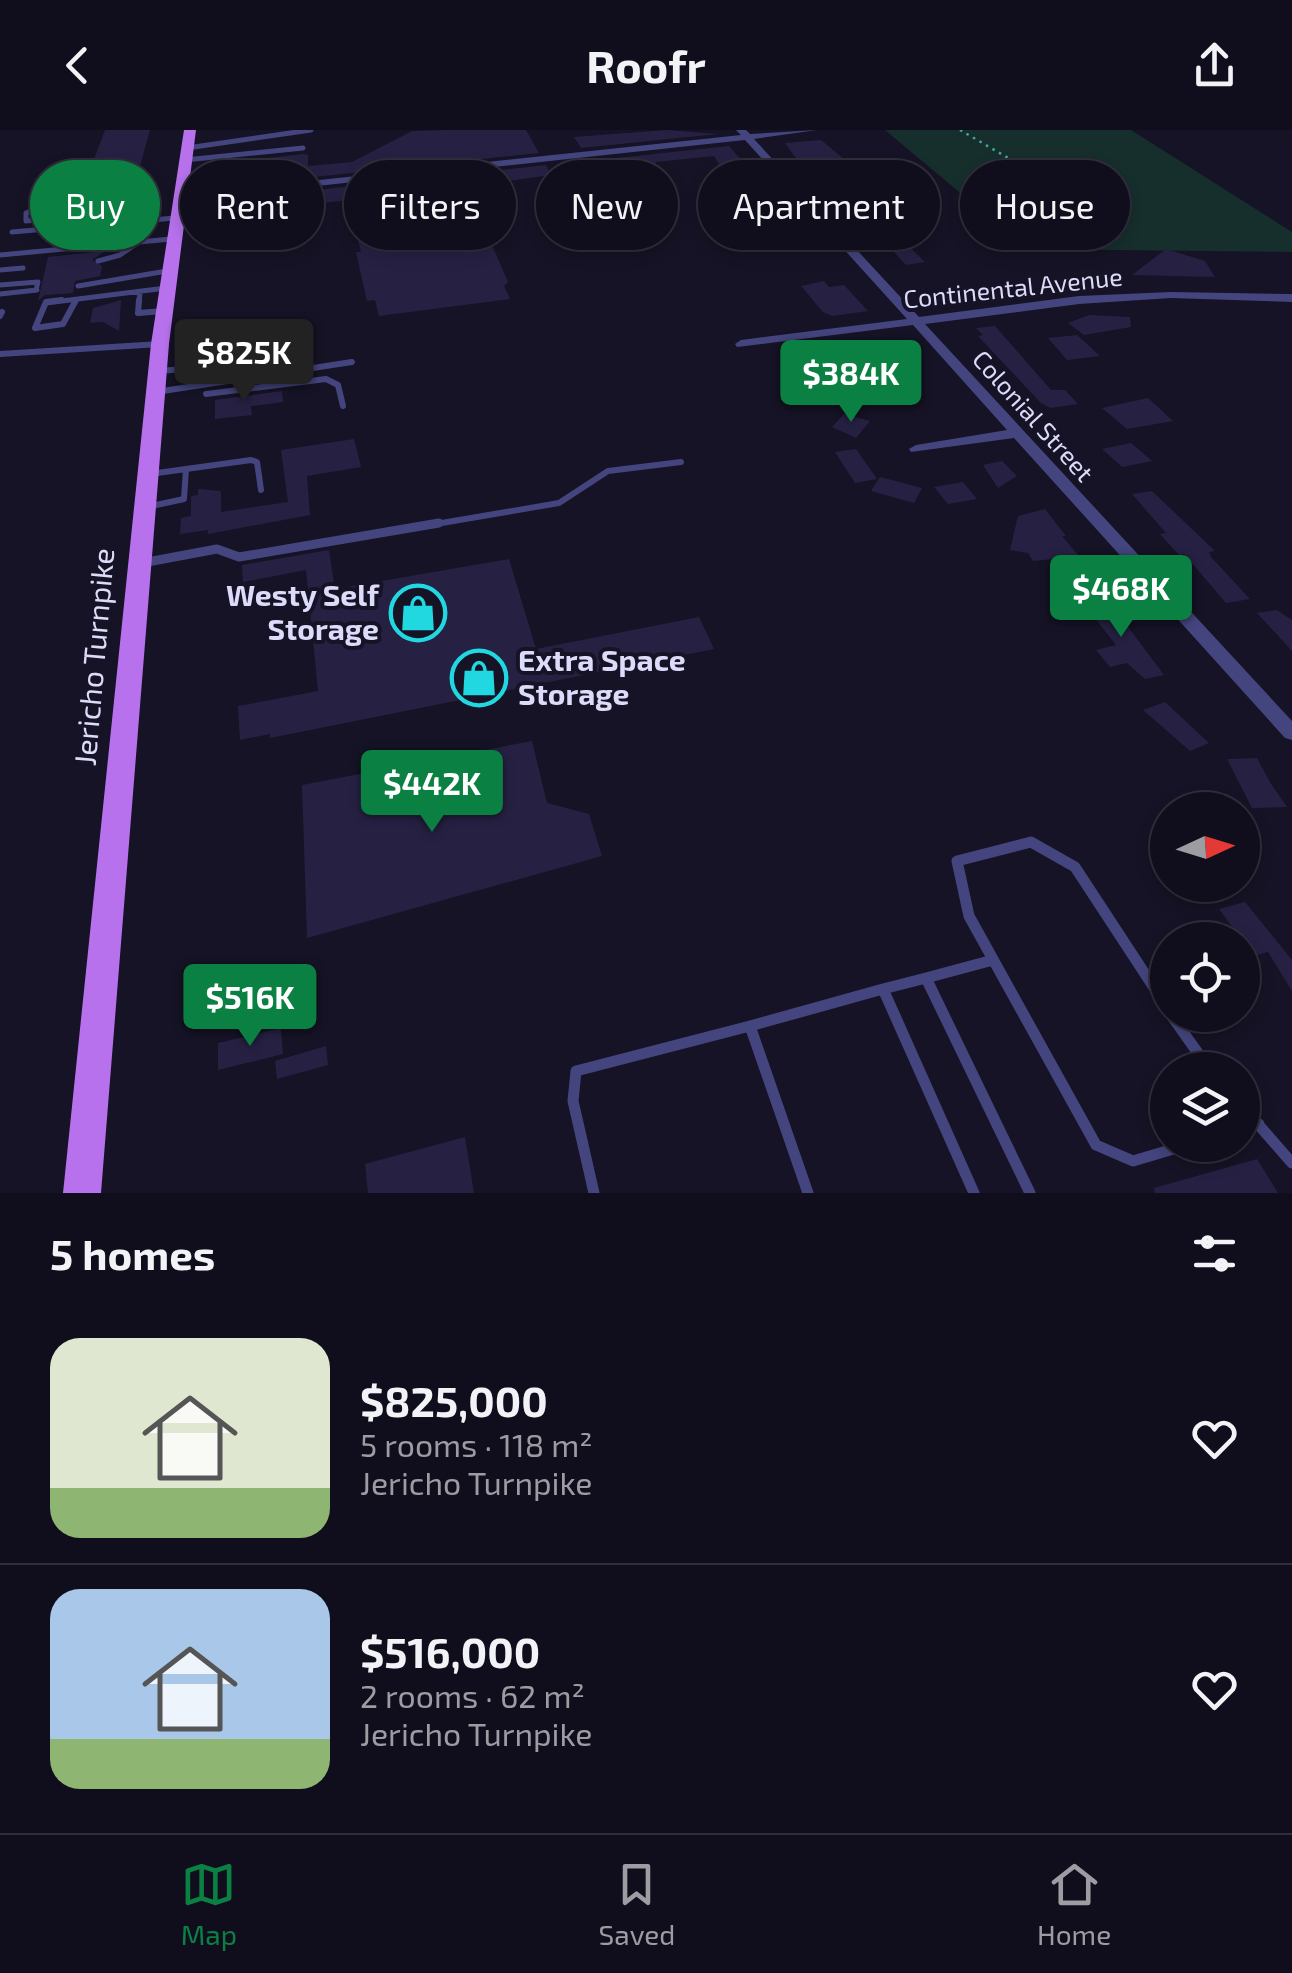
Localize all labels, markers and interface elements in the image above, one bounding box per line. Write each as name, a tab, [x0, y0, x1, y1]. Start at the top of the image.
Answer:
icon: back	[50, 38, 105, 93]
text: Roofr	[586, 38, 706, 92]
icon: share	[1187, 38, 1242, 93]
chip: Buy	[30, 160, 160, 250]
chip: Rent	[180, 160, 324, 250]
chip: Filters	[344, 160, 516, 250]
chip: New	[536, 160, 678, 250]
chip: Apartment	[698, 160, 940, 250]
chip: House	[960, 160, 1130, 250]
street label: Continental Avenue	[902, 261, 1124, 313]
pin: $825K	[174, 319, 314, 404]
text: $825K	[196, 332, 292, 370]
pin: $384K	[781, 340, 921, 425]
street label: Colonial Street	[967, 343, 1101, 487]
text: $384K	[802, 353, 900, 391]
street label: Jericho Turnpike	[66, 547, 120, 767]
pin: $468K	[1051, 555, 1191, 640]
text: $468K	[1072, 568, 1170, 606]
place label: Westy Self Storage	[226, 576, 380, 646]
shop icon: Westy Self Storage	[388, 583, 448, 643]
place label: Extra Space Storage	[518, 641, 686, 711]
shop icon: Extra Space Storage	[449, 648, 509, 708]
pin: $442K	[362, 750, 502, 835]
text: $442K	[383, 763, 481, 801]
north arrow	[1150, 792, 1260, 902]
map controls	[1150, 792, 1260, 1162]
button: locate	[1150, 922, 1260, 1032]
pin: $516K	[180, 964, 320, 1049]
text: $516K	[205, 977, 295, 1015]
button: layers	[1150, 1052, 1260, 1162]
icon: filters	[1187, 1226, 1242, 1281]
text: 5 homes	[50, 1228, 215, 1278]
text: $825,000	[360, 1375, 548, 1425]
icon: home	[130, 1378, 250, 1498]
icon: heart	[1187, 1411, 1242, 1466]
text: 5 rooms · 118 m²	[360, 1425, 592, 1463]
text: Jericho Turnpike	[360, 1463, 593, 1501]
text: $516,000	[360, 1626, 540, 1676]
icon: home	[130, 1629, 250, 1749]
icon: heart	[1187, 1662, 1242, 1717]
text: 2 rooms · 62 m²	[360, 1676, 585, 1714]
text: Jericho Turnpike	[360, 1714, 593, 1752]
tab: Map	[181, 1857, 237, 1951]
tab: Saved	[599, 1857, 675, 1951]
tab: Home	[1037, 1857, 1111, 1951]

